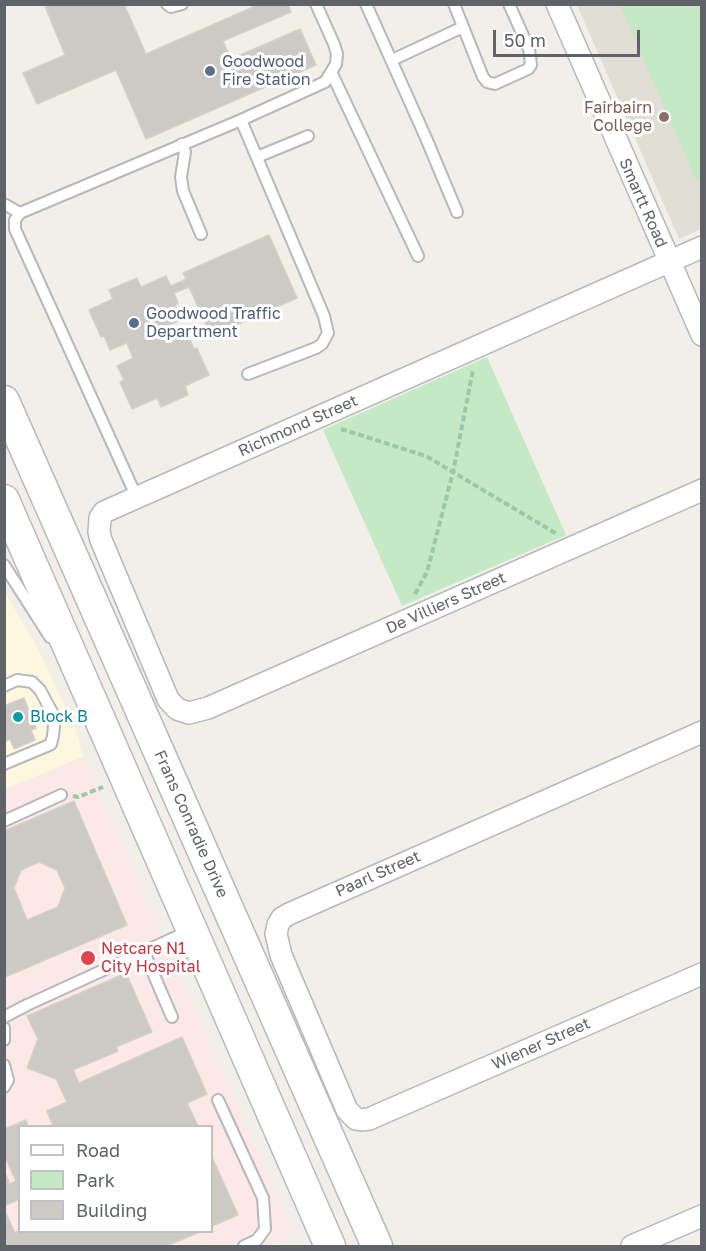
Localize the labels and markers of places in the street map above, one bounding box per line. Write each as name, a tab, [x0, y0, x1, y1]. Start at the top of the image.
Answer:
place label: Goodwood Fire Station	[222, 52, 310, 90]
marker: Goodwood Fire Station	[203, 64, 217, 78]
place label: Fairbairn College	[584, 98, 652, 136]
marker: Fairbairn College	[657, 110, 671, 124]
place label: Goodwood Traffic Department	[146, 304, 281, 342]
marker: Goodwood Traffic Department	[127, 316, 141, 330]
place label: Block B	[30, 707, 88, 727]
marker: Block B	[11, 710, 25, 724]
place label: Netcare N1 City Hospital	[101, 939, 201, 977]
marker: Netcare N1 City Hospital	[79, 949, 97, 967]

